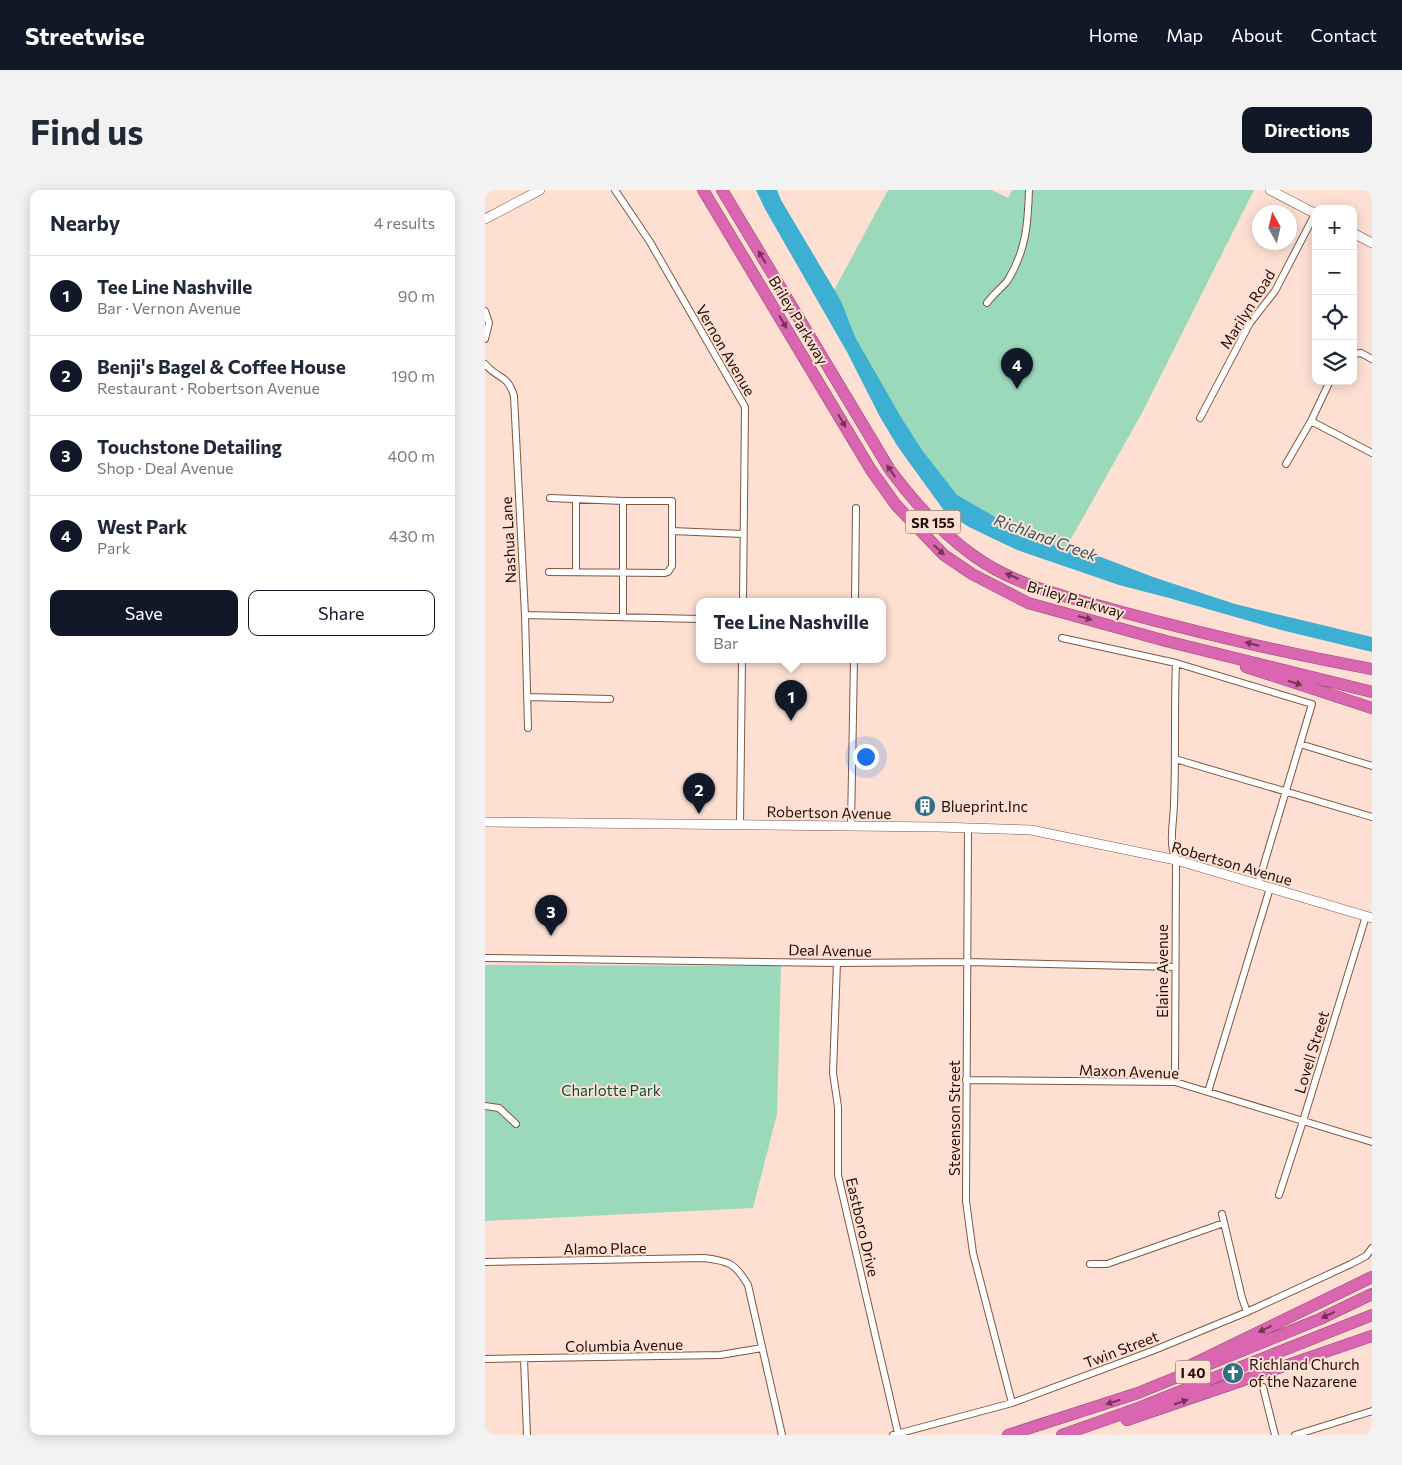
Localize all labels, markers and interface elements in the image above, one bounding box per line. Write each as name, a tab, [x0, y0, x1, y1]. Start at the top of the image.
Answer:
text: Streetwise	[25, 21, 145, 50]
text: Home	[1089, 24, 1138, 46]
text: Map	[1166, 24, 1203, 46]
text: About	[1231, 24, 1283, 46]
text: Contact	[1311, 24, 1377, 46]
button: Directions	[1242, 107, 1372, 153]
text: Find us	[30, 109, 144, 152]
north arrow	[1252, 205, 1297, 250]
map controls	[1312, 205, 1357, 385]
button: +	[1312, 205, 1357, 250]
text: Nearby	[50, 210, 120, 235]
text: 4 results	[374, 213, 435, 232]
button: −	[1312, 250, 1357, 295]
one-way arrow	[757, 251, 766, 264]
street label: Marilyn Road	[1216, 266, 1278, 352]
street label: Briley Parkway	[765, 272, 833, 368]
text: Tee Line Nashville	[97, 275, 252, 298]
text: 1	[62, 286, 70, 305]
text: 90 m	[398, 286, 435, 305]
button: locate	[1312, 295, 1357, 340]
text: Bar · Vernon Avenue	[97, 298, 241, 317]
street label: Vernon Avenue	[693, 301, 759, 399]
one-way arrow	[778, 315, 787, 328]
button: layers	[1312, 340, 1357, 385]
pin: 4	[1001, 348, 1033, 389]
text: Benji's Bagel & Coffee House	[97, 355, 346, 378]
text: 2	[61, 366, 71, 385]
text: 190 m	[391, 366, 435, 385]
text: Restaurant · Robertson Avenue	[97, 378, 320, 397]
one-way arrow	[838, 414, 847, 427]
text: Touchstone Detailing	[97, 435, 282, 458]
text: 3	[61, 446, 71, 465]
text: 400 m	[387, 446, 435, 465]
text: Shop · Deal Avenue	[97, 458, 234, 477]
one-way arrow	[886, 464, 896, 478]
street label: Nashua Lane	[497, 496, 519, 584]
water label: Richland Creek	[992, 510, 1101, 565]
road number: SR 155	[905, 511, 961, 534]
text: West Park	[97, 515, 187, 538]
text: 4	[61, 526, 71, 545]
text: 430 m	[389, 526, 435, 545]
text: Park	[97, 538, 130, 557]
one-way arrow	[933, 544, 945, 556]
one-way arrow	[1005, 572, 1019, 580]
street label: Briley Parkway	[1025, 577, 1127, 622]
button: Save	[50, 590, 238, 636]
button: Share	[248, 590, 435, 636]
popup	[696, 598, 886, 663]
text: Tee Line Nashville	[713, 610, 869, 633]
one-way arrow	[1077, 614, 1093, 622]
text: Bar	[713, 633, 738, 652]
one-way arrow	[1245, 640, 1260, 648]
pin: 1	[775, 680, 807, 721]
one-way arrow	[1288, 680, 1303, 687]
your location	[853, 744, 879, 770]
pin: 2	[683, 773, 715, 814]
building icon: Blueprint.Inc	[913, 794, 937, 818]
place label: Blueprint.Inc	[941, 797, 1028, 815]
street label: Robertson Avenue	[766, 802, 892, 822]
street label: Robertson Avenue	[1170, 837, 1294, 889]
pin: 3	[535, 895, 567, 936]
street label: Elaine Avenue	[1153, 924, 1171, 1018]
street label: Deal Avenue	[788, 940, 872, 960]
street label: Lovell Street	[1290, 1008, 1332, 1096]
street label: Stevenson Street	[945, 1060, 963, 1176]
street label: Maxon Avenue	[1079, 1060, 1179, 1082]
park label: Charlotte Park	[561, 1081, 661, 1099]
street label: Eastboro Drive	[843, 1176, 883, 1278]
street label: Alamo Place	[563, 1238, 647, 1258]
one-way arrow	[1321, 1311, 1335, 1319]
one-way arrow	[1258, 1325, 1272, 1333]
street label: Twin Street	[1081, 1327, 1161, 1371]
street label: Columbia Avenue	[565, 1335, 683, 1355]
place label: Richland Church of the Nazarene	[1249, 1355, 1360, 1390]
road number: I 40	[1175, 1360, 1211, 1384]
church icon: Richland Church of the Nazarene	[1221, 1361, 1245, 1385]
one-way arrow	[1174, 1398, 1189, 1406]
one-way arrow	[1105, 1399, 1120, 1407]

